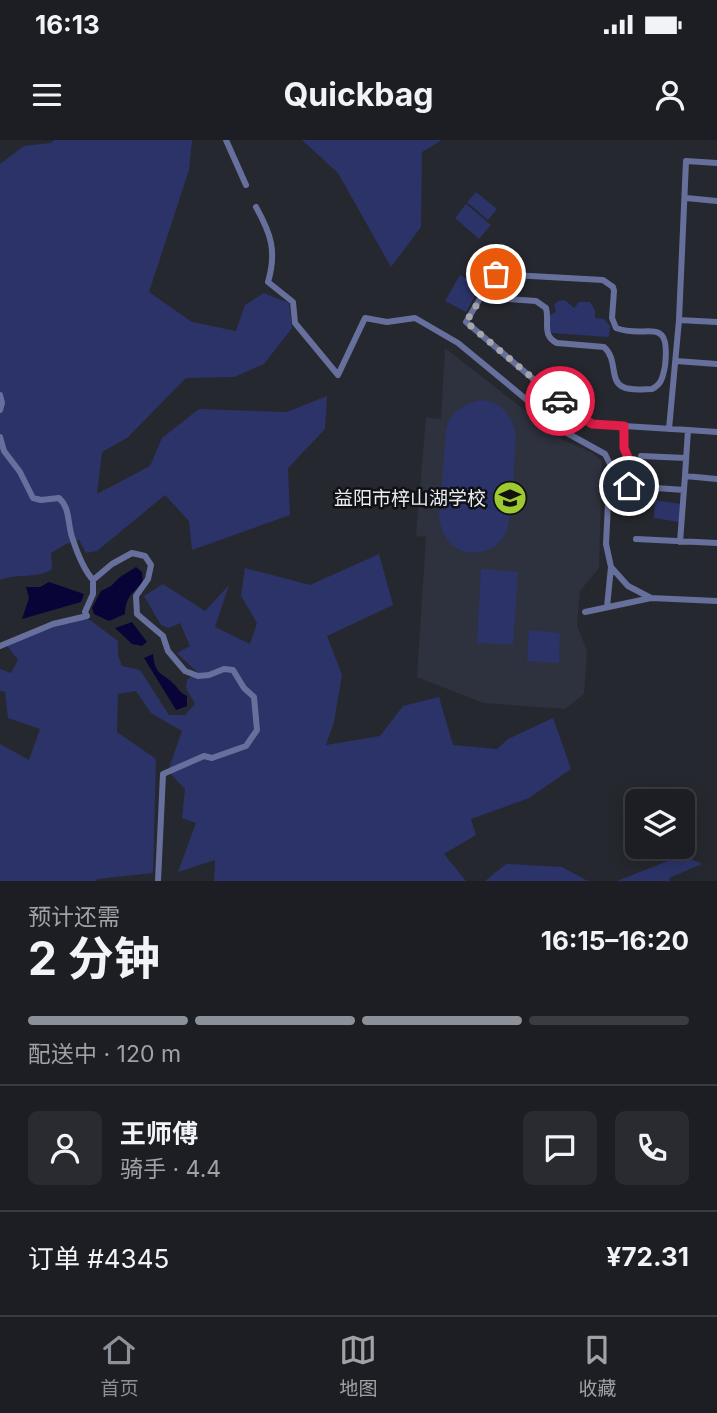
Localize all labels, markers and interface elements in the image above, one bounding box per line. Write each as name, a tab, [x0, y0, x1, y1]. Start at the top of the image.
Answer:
text: 16:13	[35, 9, 100, 40]
text: Quickbag	[283, 75, 434, 114]
icon: menu	[28, 76, 66, 114]
icon: person	[651, 76, 689, 114]
pin	[466, 244, 526, 304]
icon: bag	[477, 255, 515, 293]
courier	[525, 366, 595, 436]
icon: car	[541, 382, 579, 420]
pin	[599, 456, 659, 516]
icon: home	[610, 467, 648, 505]
school or university icon: 益阳市梓山湖学校	[491, 479, 529, 517]
place label: 益阳市梓山湖学校	[334, 487, 486, 510]
map controls	[625, 789, 695, 859]
button: layers	[625, 789, 695, 859]
text: 预计还需	[28, 903, 120, 931]
text: 16:15–16:20	[541, 925, 689, 956]
text: 2 分钟	[28, 930, 160, 986]
text: 配送中 · 120 m	[28, 1040, 181, 1068]
button: person	[28, 1111, 102, 1185]
button: chat	[523, 1111, 597, 1185]
button: phone	[615, 1111, 689, 1185]
text: 王师傅	[120, 1118, 198, 1149]
text: 骑手 · 4.4	[120, 1155, 221, 1183]
text: ¥72.31	[607, 1241, 689, 1272]
text: 订单 #4345	[28, 1243, 169, 1274]
tab: 首页	[100, 1331, 139, 1400]
tab: 地图	[339, 1331, 378, 1400]
tab: 收藏	[578, 1331, 617, 1400]

